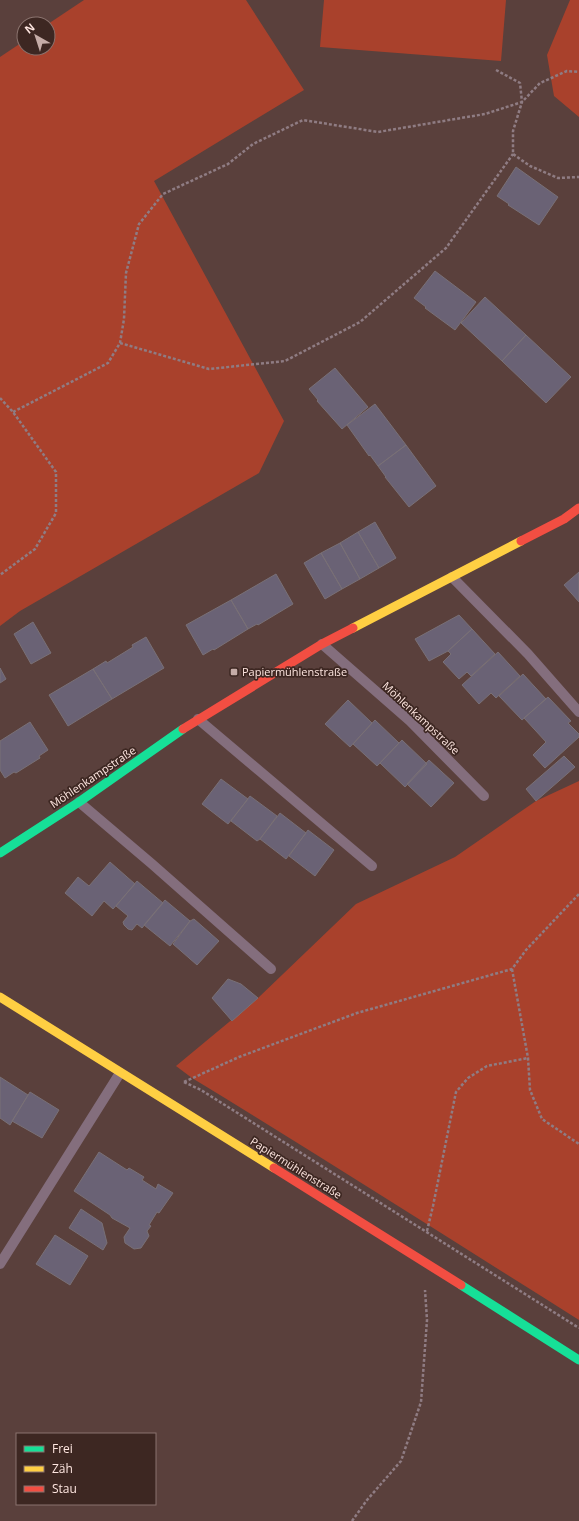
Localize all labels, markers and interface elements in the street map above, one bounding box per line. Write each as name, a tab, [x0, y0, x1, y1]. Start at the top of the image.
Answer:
north arrow	[16, 16, 56, 56]
text: N	[21, 19, 38, 36]
place label: Papiermühlenstraße	[242, 664, 347, 679]
marker: Papiermühlenstraße	[229, 667, 239, 677]
street label: Möhlenkampstraße	[379, 678, 463, 757]
street label: Möhlenkampstraße	[47, 742, 139, 811]
street label: Papiermühlenstraße	[248, 1133, 345, 1202]
legend	[16, 1433, 156, 1505]
text: Frei	[52, 1440, 73, 1457]
text: Zäh	[52, 1460, 73, 1477]
text: Stau	[52, 1480, 77, 1497]

